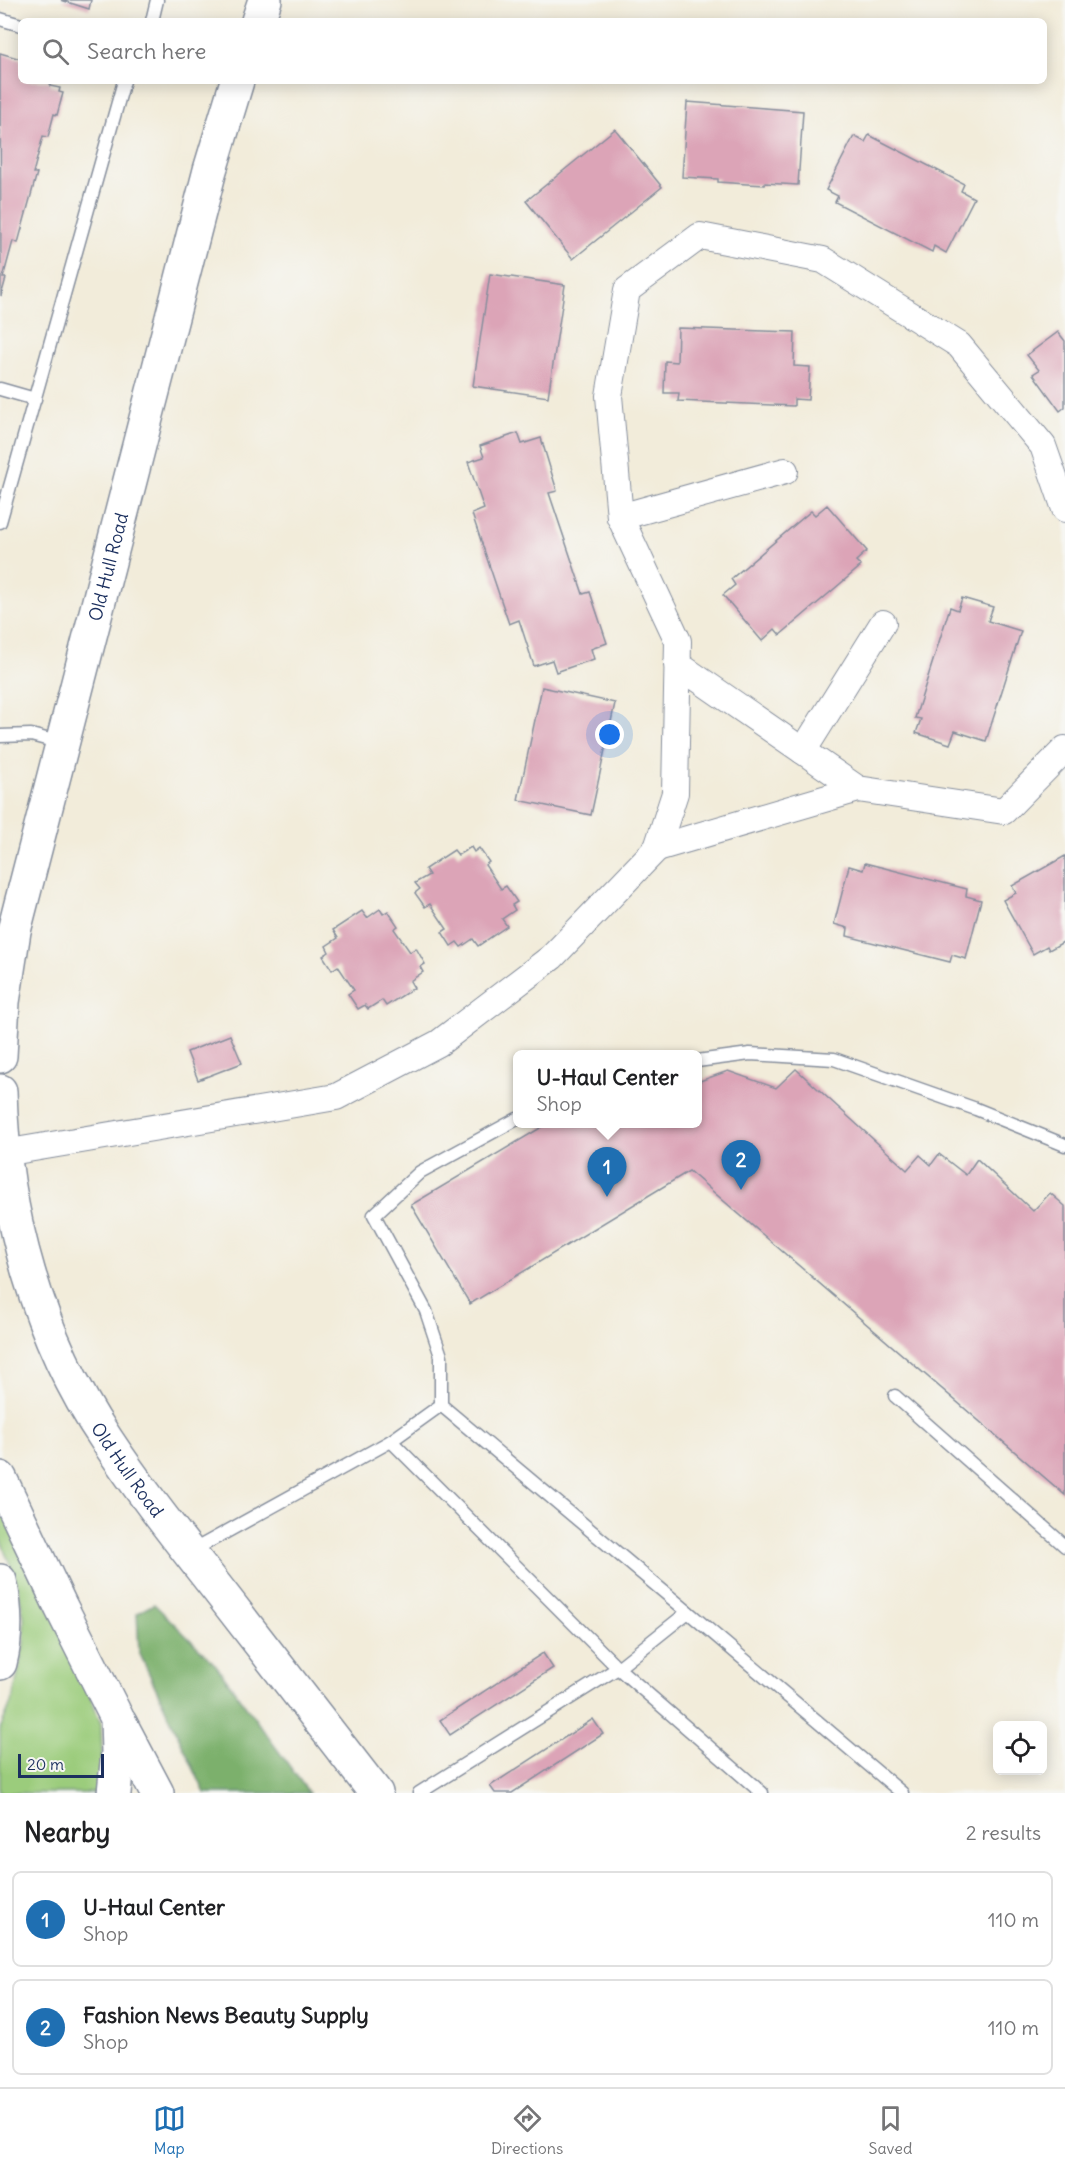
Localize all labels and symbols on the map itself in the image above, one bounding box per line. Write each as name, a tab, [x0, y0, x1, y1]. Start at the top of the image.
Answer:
street label: Old Hull Road	[83, 510, 133, 623]
your location	[595, 720, 624, 749]
pin: 2	[722, 1140, 760, 1190]
pin: 1	[588, 1148, 626, 1197]
street label: Old Hull Road	[86, 1418, 169, 1522]
scale bar	[18, 1751, 104, 1778]

